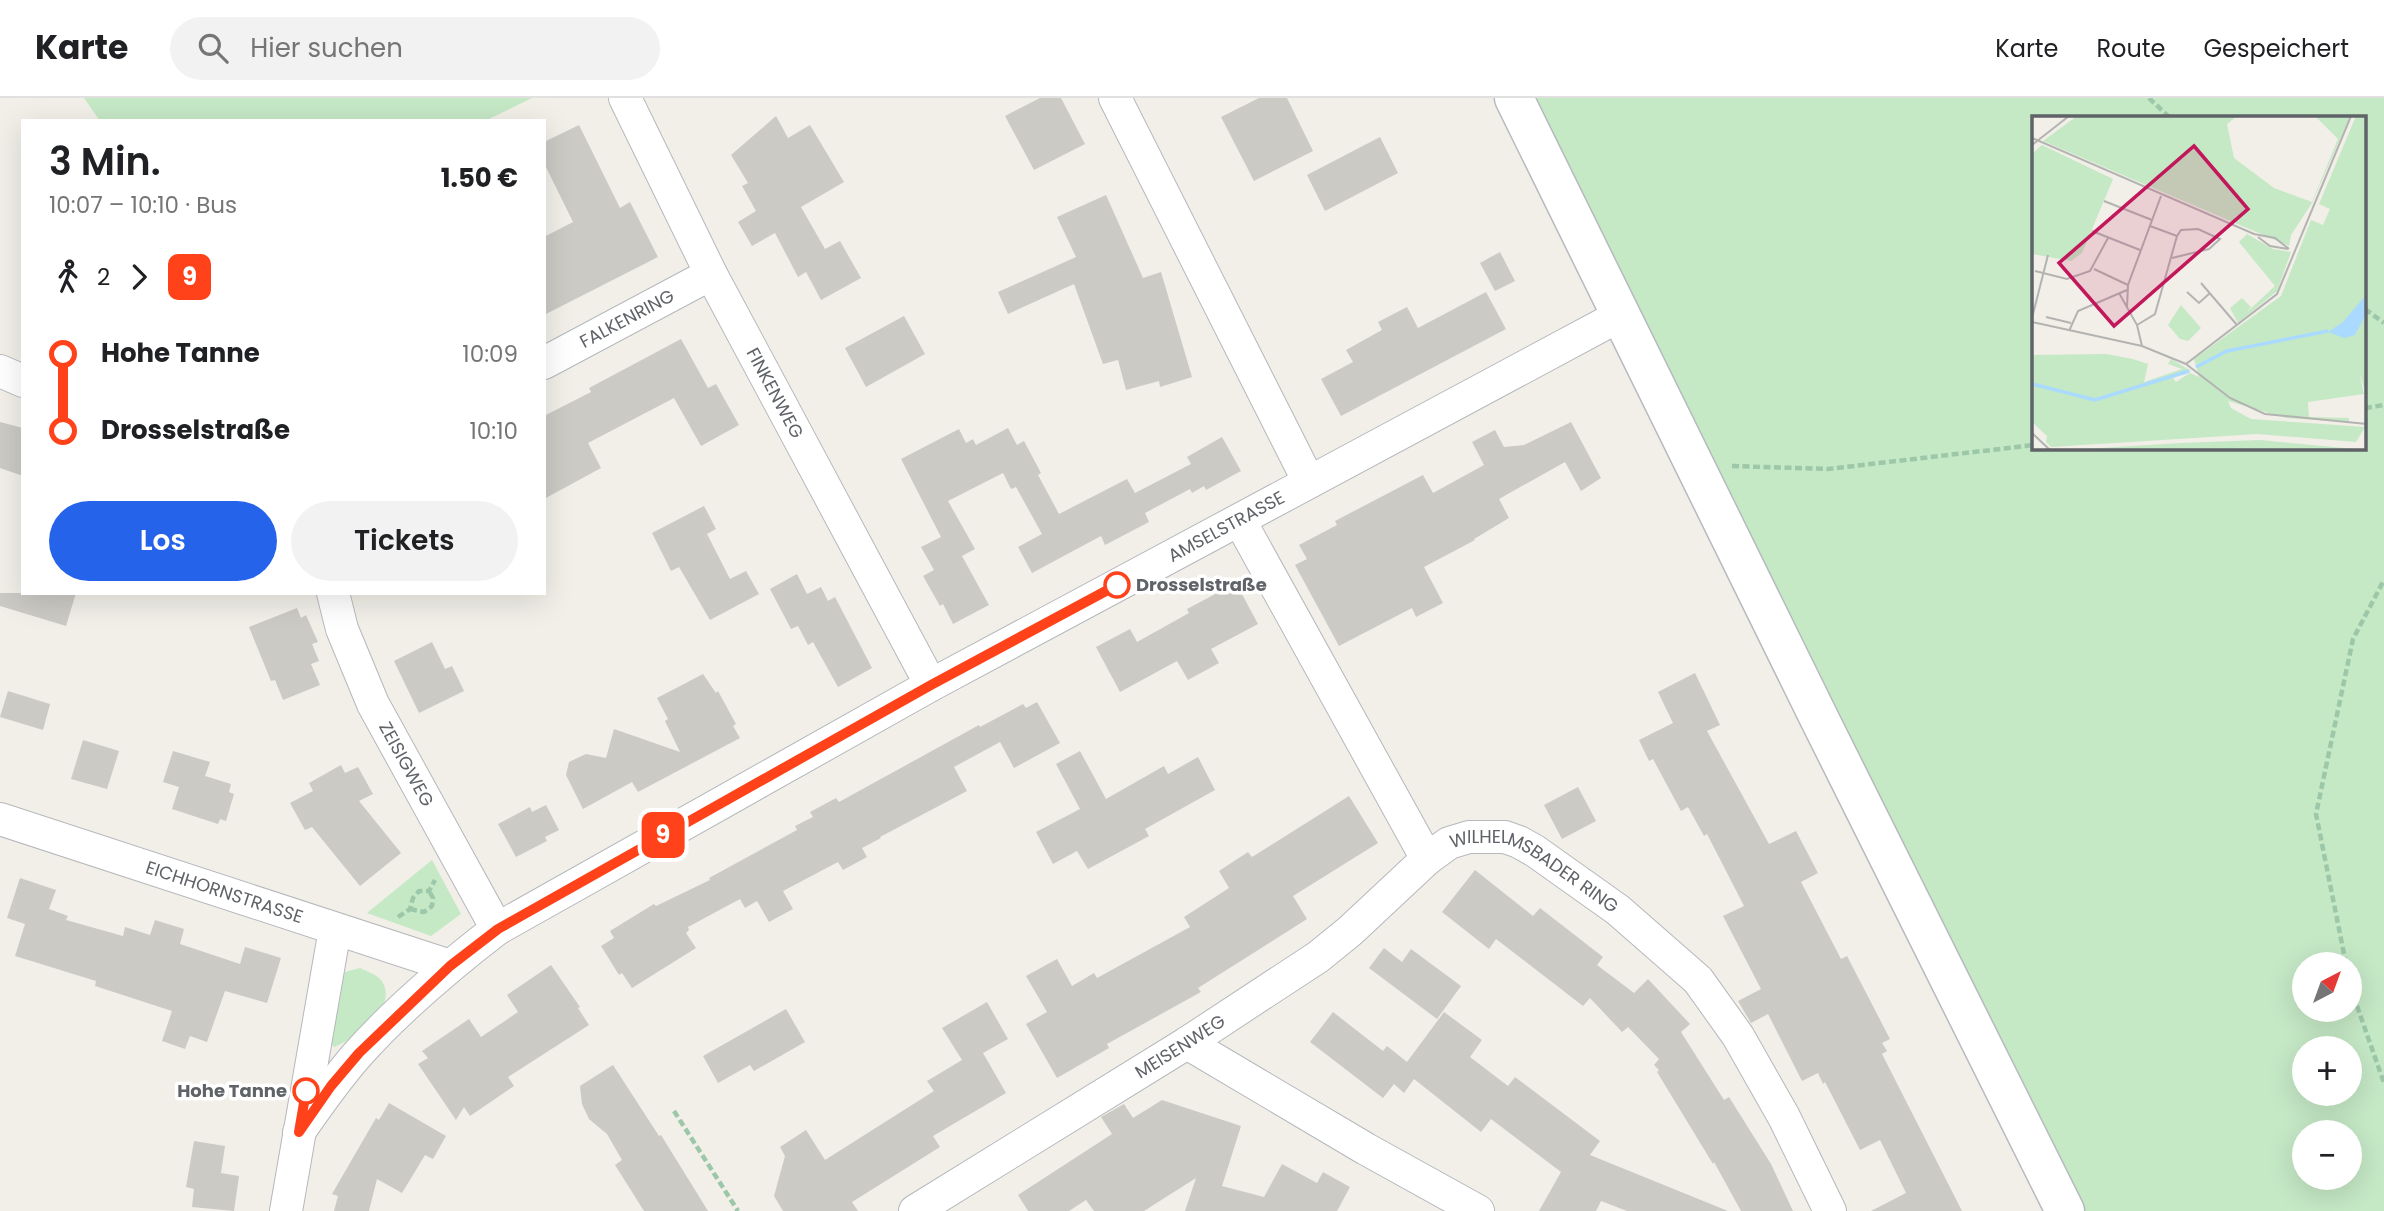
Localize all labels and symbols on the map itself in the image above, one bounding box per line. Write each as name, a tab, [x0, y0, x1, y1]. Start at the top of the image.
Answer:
inset map	[2032, 116, 2366, 450]
street label: FALKENRING	[575, 283, 678, 354]
street label: FINKENWEG	[741, 343, 810, 443]
street label: AMSELSTRASSE	[1163, 485, 1289, 568]
marker: Drosselstraße	[1104, 572, 1130, 598]
place label: Drosselstraße	[1136, 572, 1267, 597]
street label: ZEISIGWEG	[373, 717, 440, 811]
line badge: 9	[640, 812, 686, 858]
street label: WILHELMSBADER RING	[1447, 824, 1624, 918]
street label: EICHHORNSTRASSE	[143, 854, 306, 929]
north arrow	[2292, 952, 2362, 1022]
street label: MEISENWEG	[1130, 1008, 1230, 1084]
place label: Hohe Tanne	[177, 1078, 287, 1103]
marker: Hohe Tanne	[293, 1078, 319, 1104]

